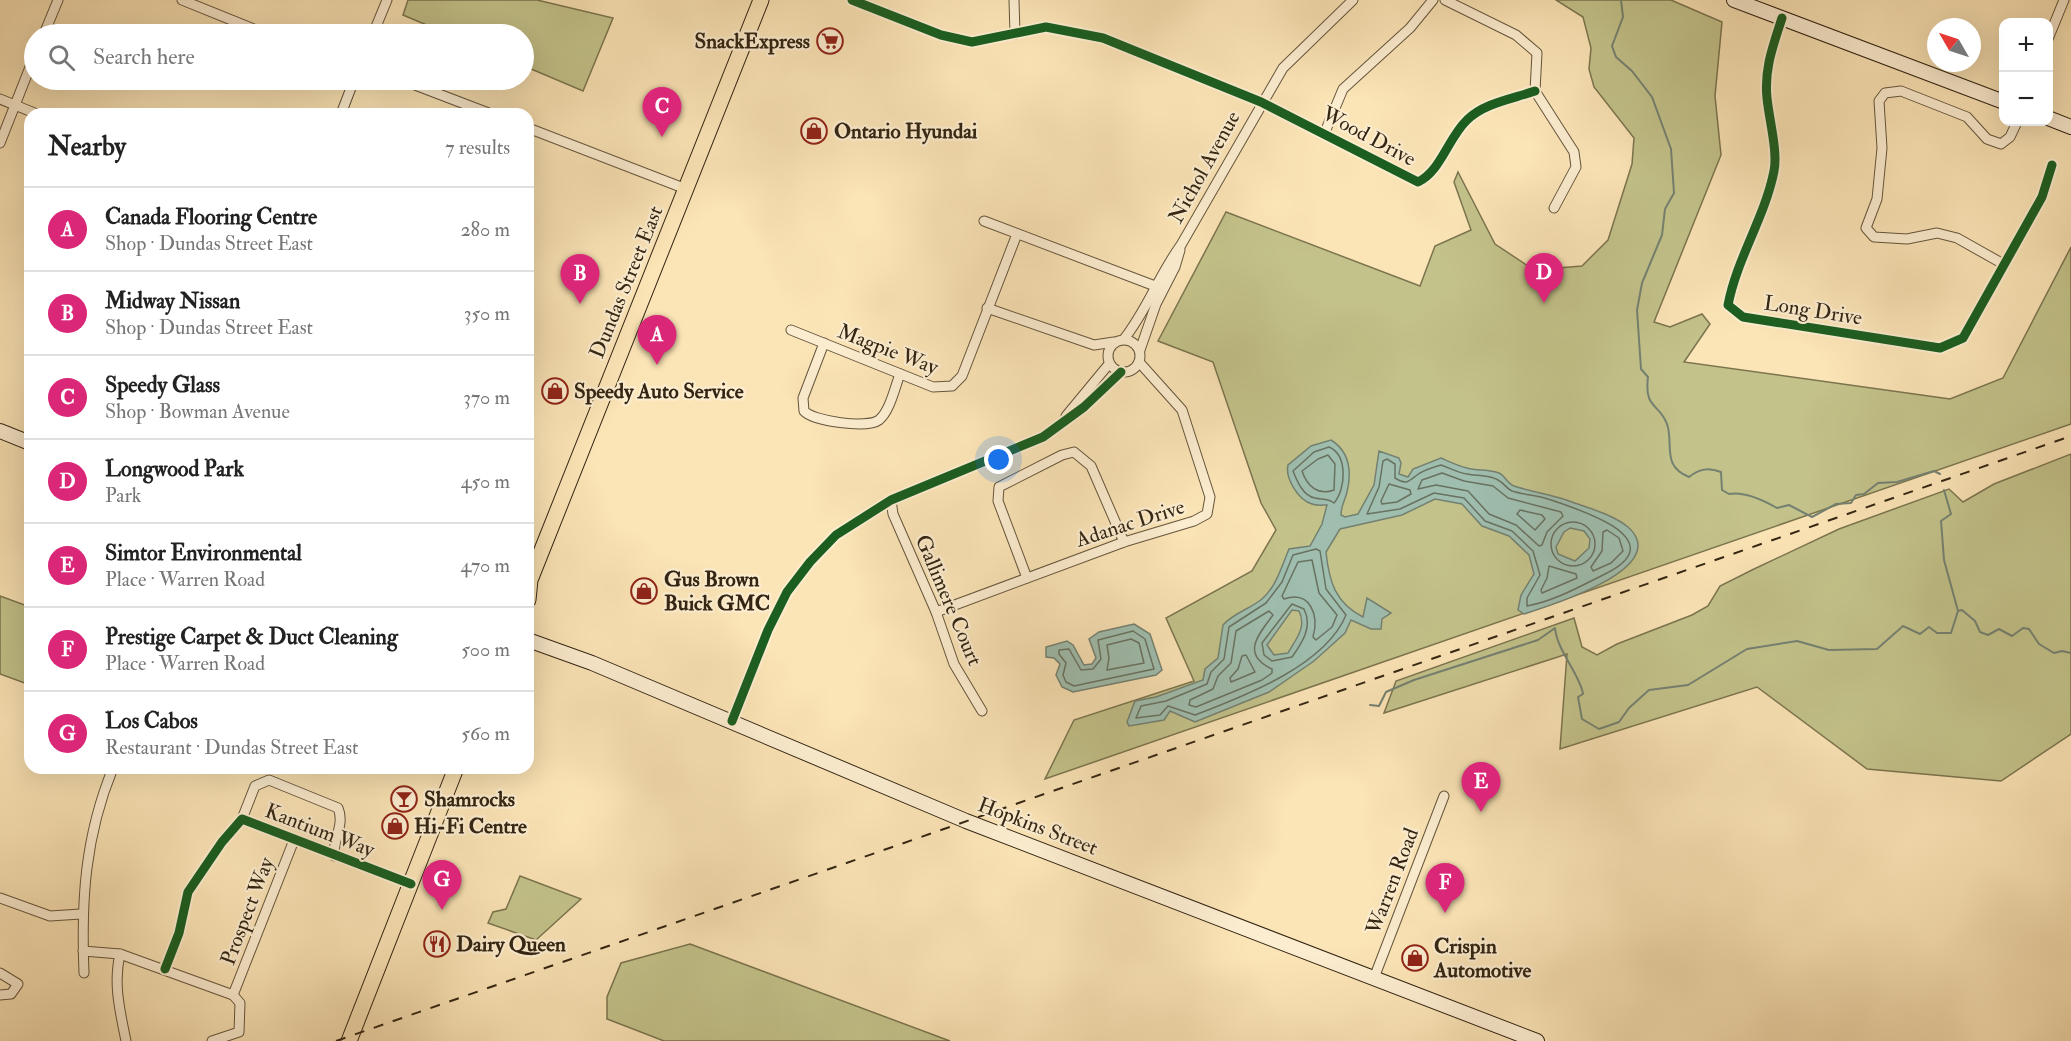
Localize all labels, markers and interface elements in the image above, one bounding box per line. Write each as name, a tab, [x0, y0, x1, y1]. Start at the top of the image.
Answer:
north arrow	[1927, 18, 1981, 72]
map controls	[1999, 18, 2053, 126]
button: +	[1999, 18, 2053, 72]
search box	[24, 24, 534, 90]
supermarket icon: SnackExpress	[815, 26, 845, 56]
place label: SnackExpress	[695, 28, 810, 55]
icon: search	[45, 41, 78, 74]
text: Search here	[93, 43, 195, 71]
button: −	[1999, 72, 2053, 126]
pin: C	[642, 88, 682, 137]
street label: Wood Drive	[1316, 100, 1421, 173]
street label: Nichol Avenue	[1163, 106, 1246, 228]
shop icon: Ontario Hyundai	[799, 116, 829, 146]
place label: Ontario Hyundai	[834, 118, 978, 145]
text: Nearby	[48, 131, 126, 163]
text: 7 results	[445, 135, 510, 160]
street label: Dundas Street East	[584, 202, 669, 362]
text: Canada Flooring Centre	[105, 203, 317, 231]
text: A	[61, 217, 74, 242]
text: 280 m	[460, 217, 510, 242]
text: Shop · Dundas Street East	[105, 231, 313, 256]
pin: B	[560, 254, 600, 304]
pin: D	[1524, 254, 1564, 303]
text: Midway Nissan	[105, 287, 240, 315]
street label: Long Drive	[1762, 289, 1864, 332]
text: B	[61, 301, 74, 326]
text: 350 m	[464, 301, 510, 326]
text: Shop · Dundas Street East	[105, 315, 313, 340]
pin: A	[638, 316, 676, 365]
street label: Magpie Way	[834, 318, 943, 381]
text: Speedy Glass	[105, 371, 220, 399]
shop icon: Speedy Auto Service	[540, 376, 570, 406]
place label: Speedy Auto Service	[574, 378, 744, 405]
text: C	[60, 385, 75, 410]
text: 370 m	[463, 385, 510, 410]
text: Shop · Bowman Avenue	[105, 399, 290, 424]
your location	[984, 445, 1013, 474]
text: Longwood Park	[105, 455, 244, 483]
text: D	[59, 469, 76, 494]
text: 450 m	[461, 469, 510, 494]
text: Park	[105, 483, 141, 508]
street label: Adanac Drive	[1071, 493, 1188, 554]
street label: Gallimere Court	[909, 531, 988, 670]
text: Simtor Environmental	[105, 539, 302, 567]
text: E	[60, 553, 75, 578]
text: 470 m	[461, 553, 510, 578]
place label: Gus Brown Buick GMC	[664, 566, 770, 617]
text: Place · Warren Road	[105, 567, 265, 592]
shop icon: Gus Brown Buick GMC	[629, 576, 659, 606]
text: Prestige Carpet & Duct Cleaning	[105, 623, 398, 651]
text: F	[61, 637, 74, 662]
text: 500 m	[461, 637, 510, 662]
text: Place · Warren Road	[105, 651, 265, 676]
text: Los Cabos	[105, 707, 198, 735]
text: G	[59, 721, 76, 746]
text: 560 m	[461, 721, 510, 746]
text: Restaurant · Dundas Street East	[105, 735, 359, 760]
pin: E	[1462, 762, 1500, 812]
bar icon: Shamrocks	[389, 784, 419, 814]
place label: Shamrocks	[424, 786, 515, 813]
street label: Hopkins Street	[974, 791, 1102, 862]
street label: Kantium Way	[261, 797, 379, 864]
shop icon: Hi-Fi Centre	[380, 811, 410, 841]
place label: Hi-Fi Centre	[414, 813, 527, 840]
street label: Warren Road	[1359, 824, 1425, 939]
street label: Prospect Way	[215, 853, 281, 969]
pin: G	[422, 860, 462, 910]
pin: F	[1426, 864, 1464, 913]
restaurant icon: Dairy Queen	[422, 929, 452, 959]
place label: Dairy Queen	[456, 931, 566, 958]
place label: Crispin Automotive	[1433, 933, 1531, 984]
shop icon: Crispin Automotive	[1400, 943, 1430, 973]

